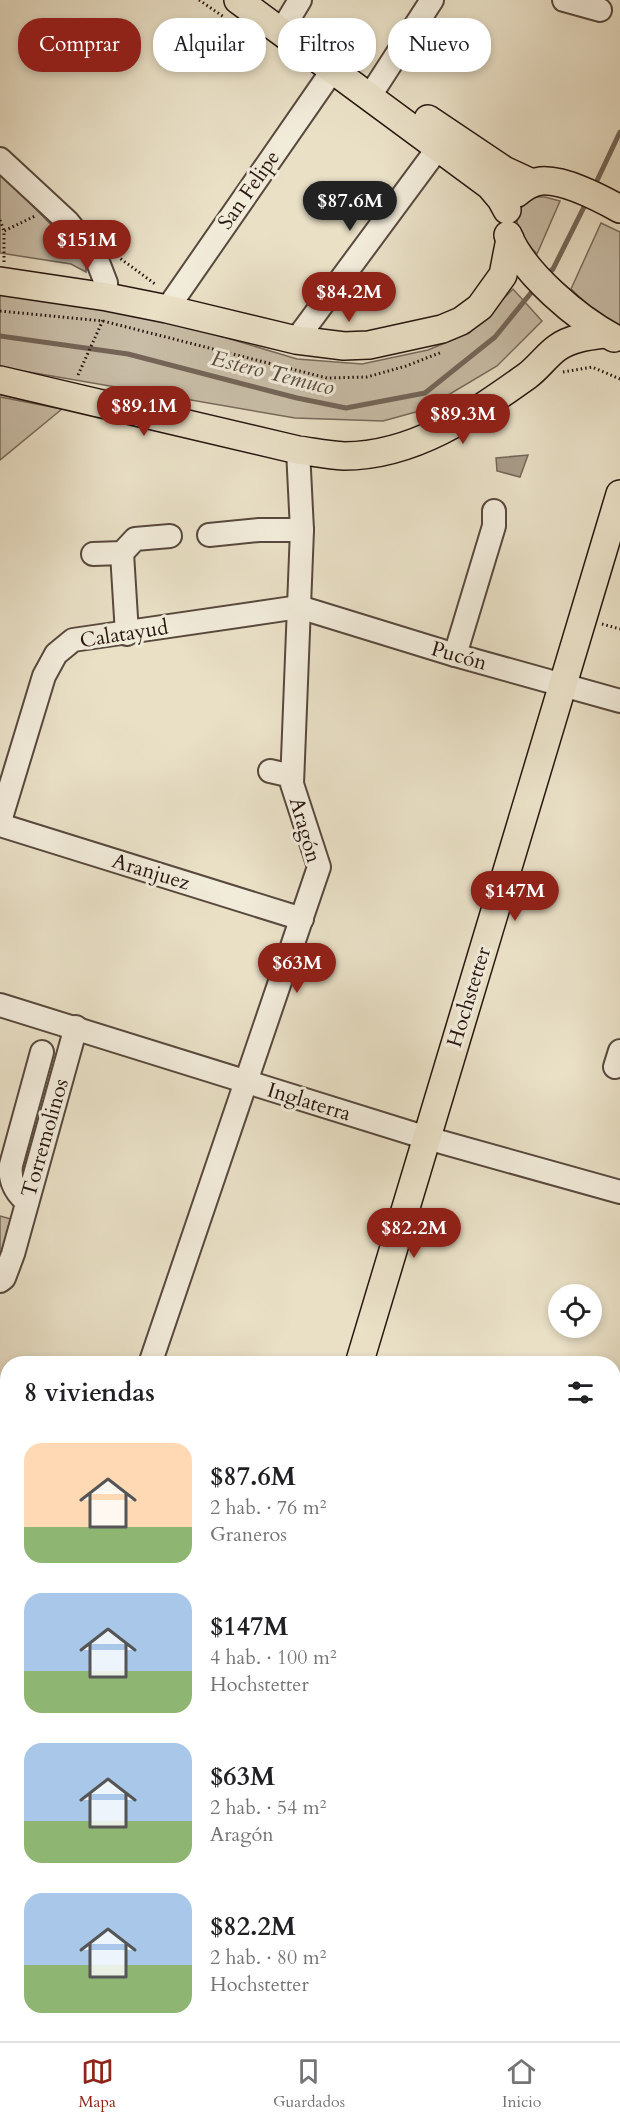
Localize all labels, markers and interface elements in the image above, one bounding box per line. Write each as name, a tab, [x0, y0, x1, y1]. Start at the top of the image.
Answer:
chip: Comprar	[18, 18, 141, 72]
chip: Alquilar	[153, 18, 266, 72]
chip: Filtros	[278, 18, 376, 72]
chip: Nuevo	[388, 18, 491, 72]
street label: San Felipe	[211, 145, 287, 235]
pin: $87.6M	[301, 181, 399, 232]
text: $87.6M	[317, 187, 383, 214]
pin: $151M	[45, 220, 129, 271]
text: $151M	[57, 226, 117, 253]
pin: $84.2M	[300, 272, 398, 323]
text: $84.2M	[316, 278, 382, 305]
water label: Estero Temuco	[208, 343, 338, 403]
pin: $89.1M	[95, 386, 193, 437]
text: $89.1M	[111, 392, 177, 419]
pin: $89.3M	[414, 394, 512, 445]
text: $89.3M	[430, 400, 496, 427]
street label: Calatayud	[78, 613, 170, 655]
street label: Pucón	[428, 634, 490, 678]
street label: Aragón	[282, 794, 328, 866]
street label: Aranjuez	[109, 846, 194, 898]
pin: $147M	[473, 871, 557, 922]
text: $147M	[485, 877, 545, 904]
pin: $63M	[261, 943, 333, 994]
street label: Hochstetter	[440, 943, 498, 1051]
text: $63M	[272, 949, 322, 976]
street label: Torremolinos	[14, 1075, 76, 1201]
street label: Inglaterra	[264, 1076, 354, 1128]
pin: $82.2M	[365, 1208, 463, 1259]
text: $82.2M	[381, 1214, 447, 1241]
map controls	[548, 1284, 602, 1338]
button: locate	[548, 1284, 602, 1338]
text: 8 viviendas	[24, 1375, 155, 1410]
icon: filters	[564, 1376, 597, 1409]
text: $87.6M	[210, 1459, 296, 1494]
icon: home	[72, 1467, 144, 1539]
text: 2 hab. · 76 m²	[210, 1494, 326, 1521]
text: Graneros	[210, 1521, 287, 1548]
text: $147M	[210, 1609, 289, 1644]
icon: home	[72, 1617, 144, 1689]
text: 4 hab. · 100 m²	[210, 1644, 337, 1671]
text: Hochstetter	[210, 1671, 309, 1698]
text: $63M	[210, 1759, 275, 1794]
icon: home	[72, 1767, 144, 1839]
text: 2 hab. · 54 m²	[210, 1794, 326, 1821]
text: Aragón	[210, 1821, 274, 1848]
text: $82.2M	[210, 1909, 296, 1944]
icon: home	[72, 1917, 144, 1989]
text: 2 hab. · 80 m²	[210, 1944, 326, 1971]
text: Hochstetter	[210, 1971, 309, 1998]
tab: Mapa	[78, 2055, 116, 2113]
tab: Guardados	[273, 2055, 345, 2113]
tab: Inicio	[502, 2055, 541, 2113]

